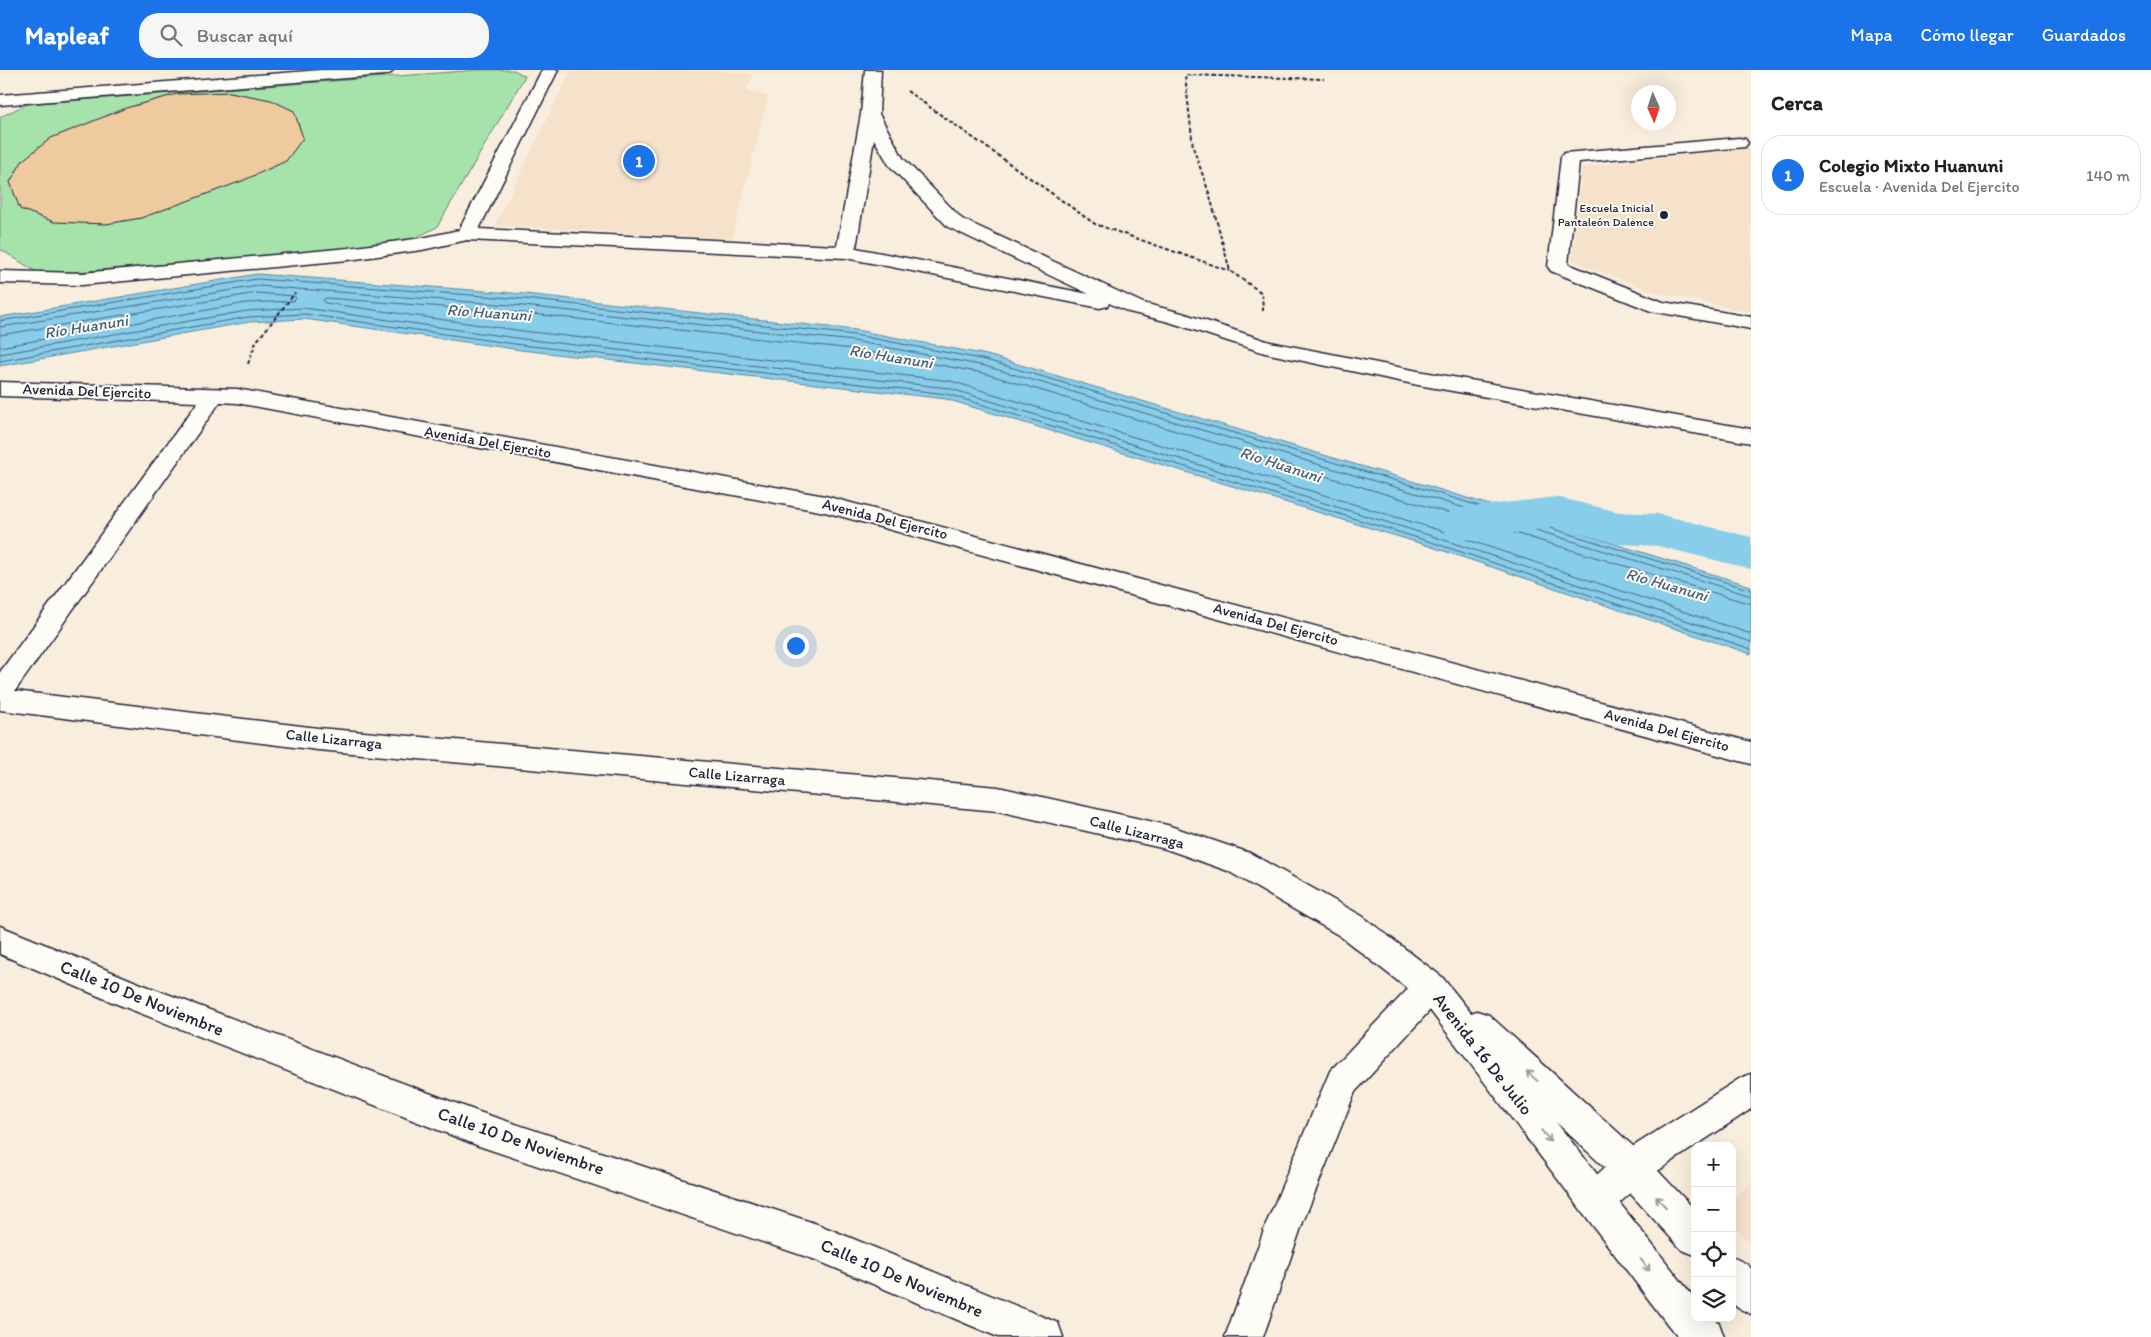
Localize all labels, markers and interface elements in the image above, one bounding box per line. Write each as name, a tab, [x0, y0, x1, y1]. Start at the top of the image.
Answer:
search box	[139, 13, 489, 58]
text: Mapleaf	[25, 21, 109, 50]
icon: search	[157, 21, 185, 49]
text: Buscar aquí	[197, 24, 293, 47]
text: Mapa	[1851, 24, 1892, 46]
text: Cómo llegar	[1920, 24, 2014, 46]
text: Guardados	[2042, 24, 2126, 46]
north arrow	[1631, 85, 1676, 130]
text: Cerca	[1771, 90, 1823, 115]
pin: 1	[623, 142, 655, 180]
text: Colegio Mixto Huanuni	[1819, 154, 2003, 177]
text: 1	[1784, 166, 1792, 185]
text: 140 m	[2086, 166, 2130, 185]
text: Escuela · Avenida Del Ejercito	[1819, 177, 2020, 196]
place label: Escuela Inicial Pantaleón Dalence	[1558, 201, 1655, 229]
marker: Escuela Inicial Pantaleón Dalence	[1658, 209, 1670, 221]
water label: Río Huanuni	[446, 300, 534, 325]
water label: Río Huanuni	[43, 310, 131, 342]
water label: Río Huanuni	[848, 341, 936, 373]
street label: Avenida Del Ejercito	[22, 380, 152, 402]
street label: Avenida Del Ejercito	[423, 422, 553, 462]
water label: Río Huanuni	[1238, 442, 1326, 487]
street label: Avenida Del Ejercito	[820, 495, 950, 543]
water label: Río Huanuni	[1624, 564, 1712, 606]
street label: Avenida Del Ejercito	[1212, 599, 1340, 649]
your location	[783, 633, 809, 659]
street label: Avenida Del Ejercito	[1603, 705, 1731, 755]
street label: Calle Lizarraga	[285, 725, 383, 753]
street label: Calle Lizarraga	[688, 763, 786, 789]
street label: Calle Lizarraga	[1088, 812, 1186, 853]
street label: Calle 10 De Noviembre	[57, 955, 227, 1041]
street label: Avenida 16 De Julio	[1428, 988, 1538, 1120]
one-way arrow	[1526, 1070, 1539, 1082]
street label: Calle 10 De Noviembre	[435, 1102, 607, 1180]
one-way arrow	[1541, 1129, 1552, 1142]
map controls	[1691, 1142, 1736, 1322]
button: +	[1691, 1142, 1736, 1187]
button: −	[1691, 1187, 1736, 1232]
one-way arrow	[1656, 1195, 1667, 1208]
button: locate	[1691, 1232, 1736, 1277]
street label: Calle 10 De Noviembre	[817, 1234, 987, 1322]
one-way arrow	[1640, 1258, 1650, 1272]
button: layers	[1691, 1277, 1736, 1322]

